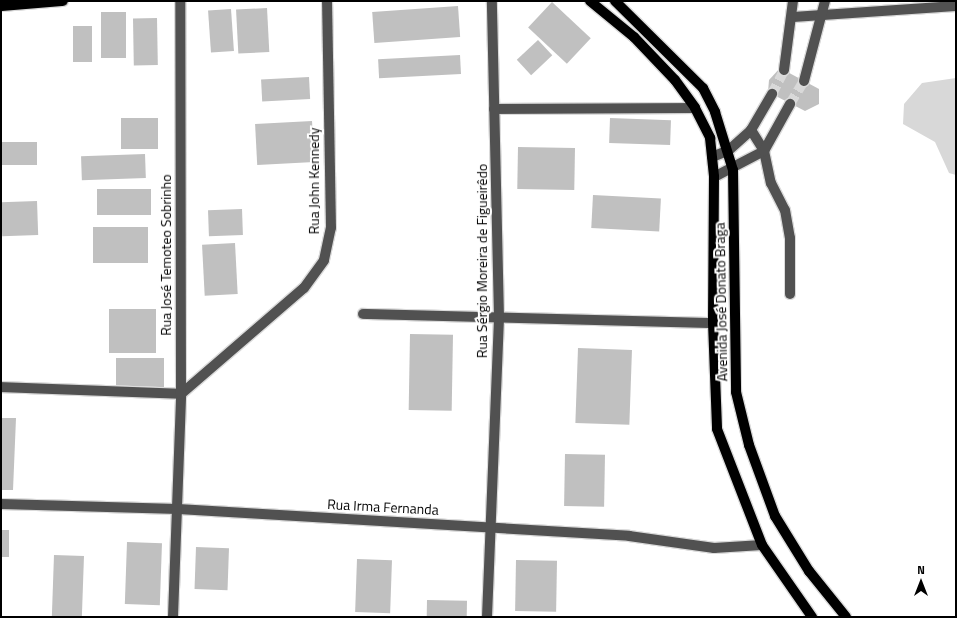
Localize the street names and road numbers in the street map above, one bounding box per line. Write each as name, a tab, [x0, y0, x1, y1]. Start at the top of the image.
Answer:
street label: Rua John Kennedy	[306, 128, 322, 234]
street label: Rua Sérgio Moreira de Figueirêdo	[474, 164, 490, 358]
street label: Rua José Temoteo Sobrinho	[158, 174, 174, 336]
street label: Avenida José Donato Braga	[711, 222, 731, 382]
street label: Rua Irma Fernanda	[327, 496, 439, 518]

